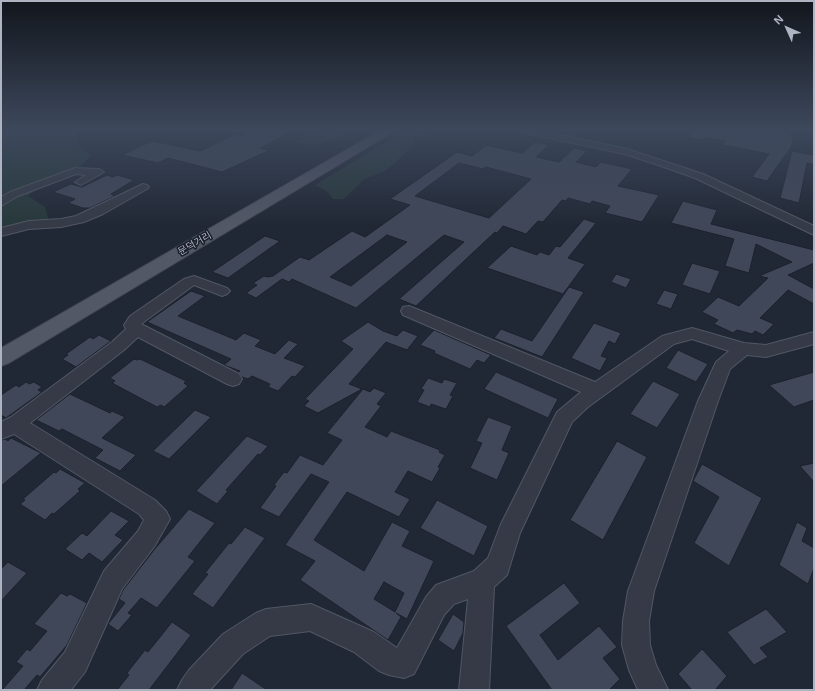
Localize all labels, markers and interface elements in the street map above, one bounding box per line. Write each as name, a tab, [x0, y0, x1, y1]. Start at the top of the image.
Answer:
north arrow	[767, 8, 807, 48]
text: N	[771, 12, 786, 27]
street label: 문덕거리	[176, 230, 214, 258]

